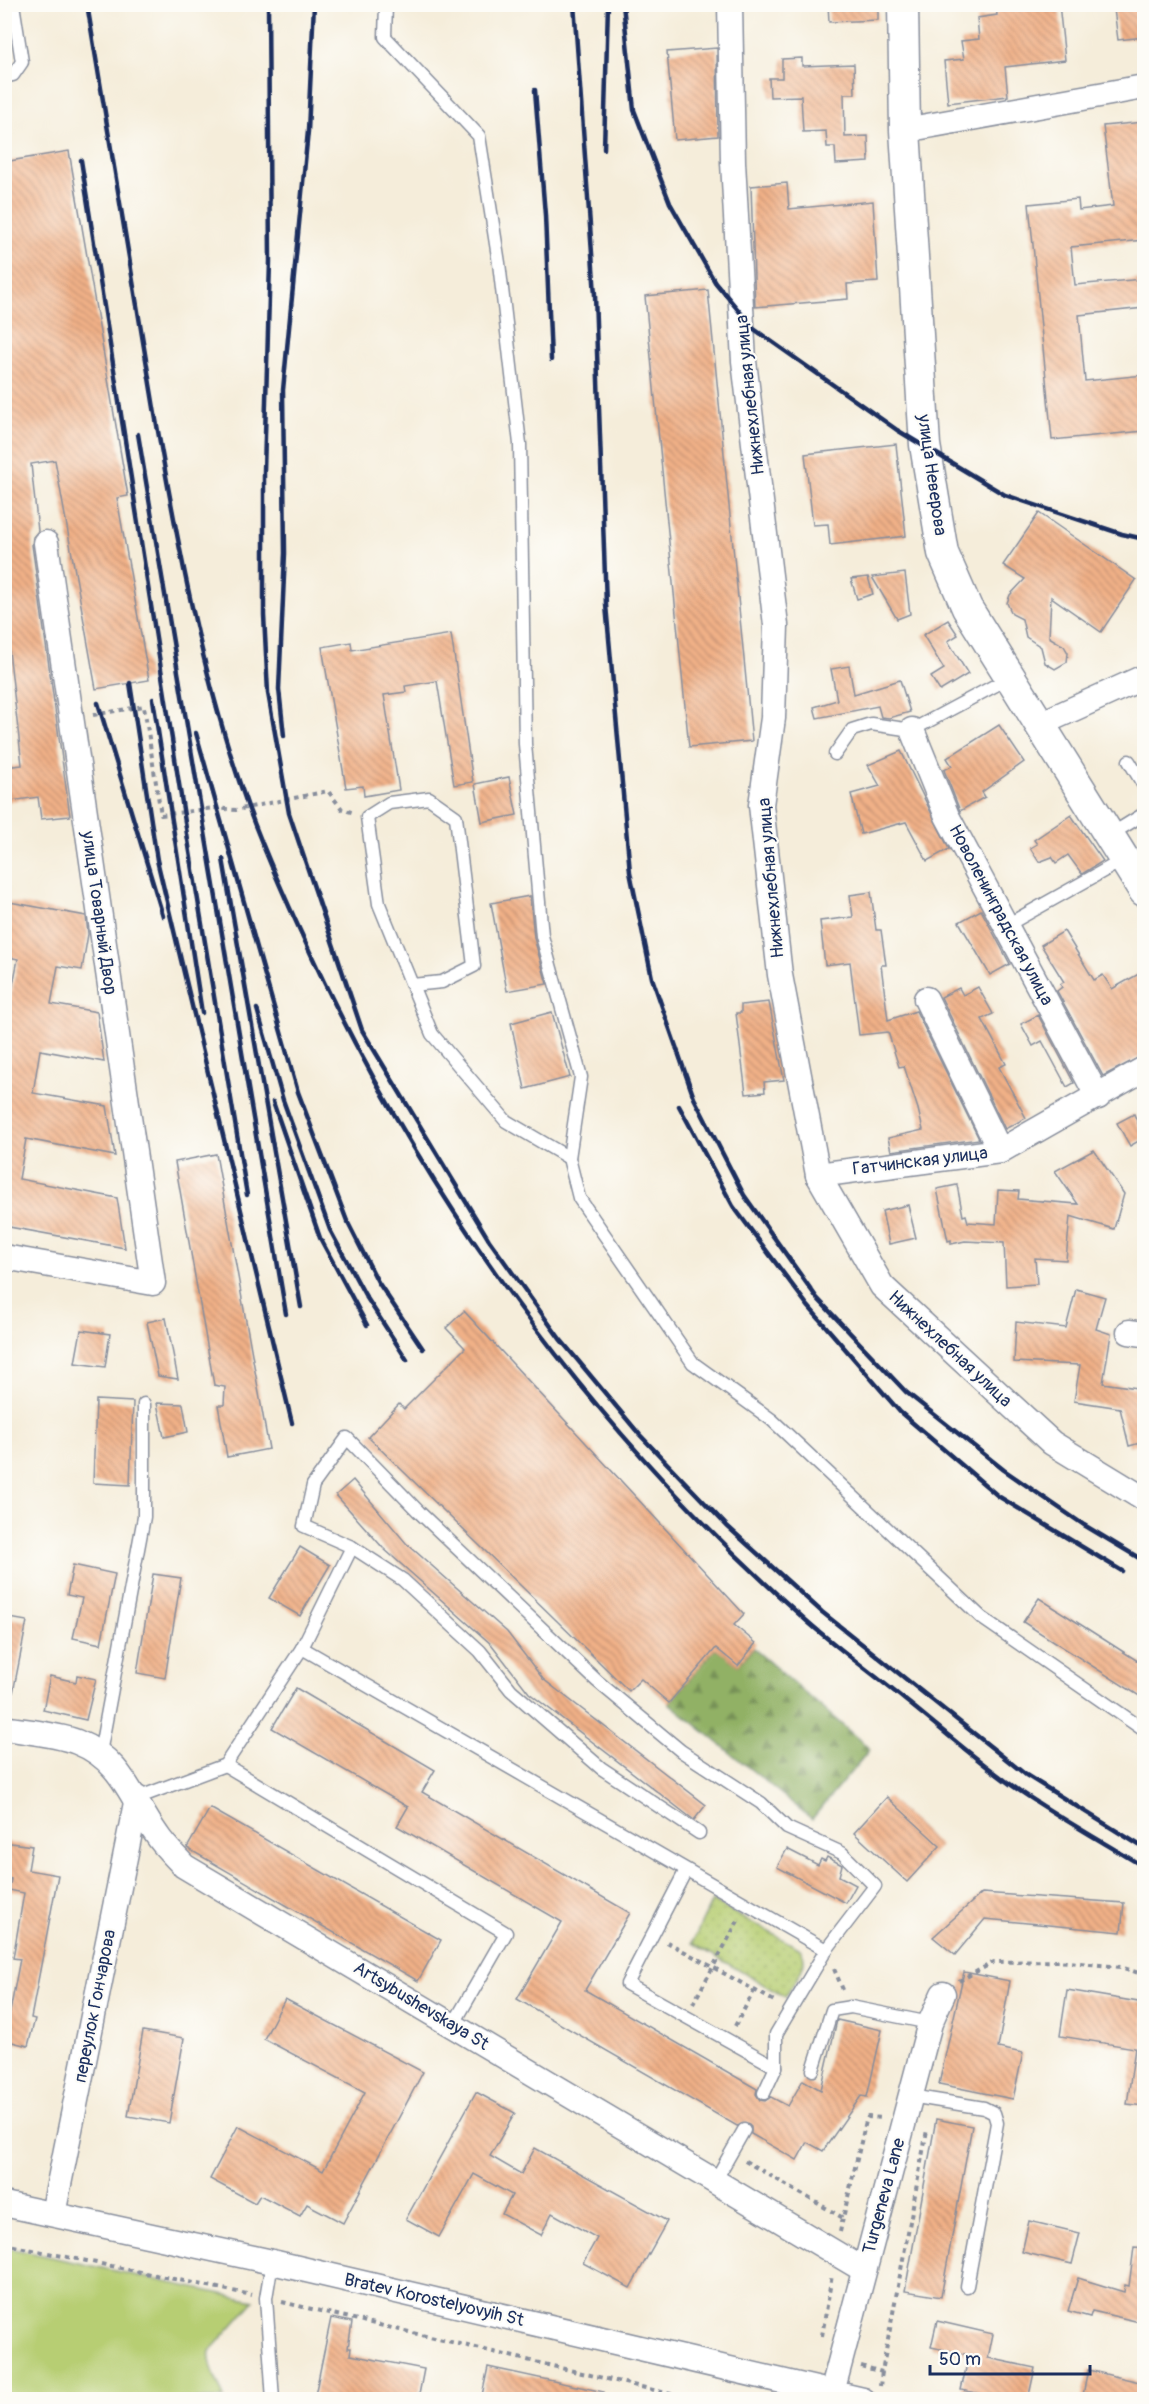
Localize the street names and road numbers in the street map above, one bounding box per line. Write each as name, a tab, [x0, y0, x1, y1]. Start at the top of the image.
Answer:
street label: Нижнехлебная улица	[730, 314, 770, 476]
street label: улица Неверова	[912, 412, 952, 537]
street label: Нижнехлебная улица	[753, 797, 789, 959]
street label: Новоленинградская улица	[943, 821, 1059, 1009]
street label: улица Товарный Двор	[76, 829, 122, 996]
street label: Гатчинская улица	[851, 1141, 989, 1181]
street label: Нижнехлебная улица	[883, 1286, 1017, 1412]
street label: переулок Гончарова	[69, 1927, 121, 2085]
street label: Artsybushevskaya St	[349, 1956, 494, 2056]
street label: Turgeneva Lane	[857, 2135, 911, 2256]
street label: Bratev Korostelyovyih St	[342, 2268, 527, 2332]

